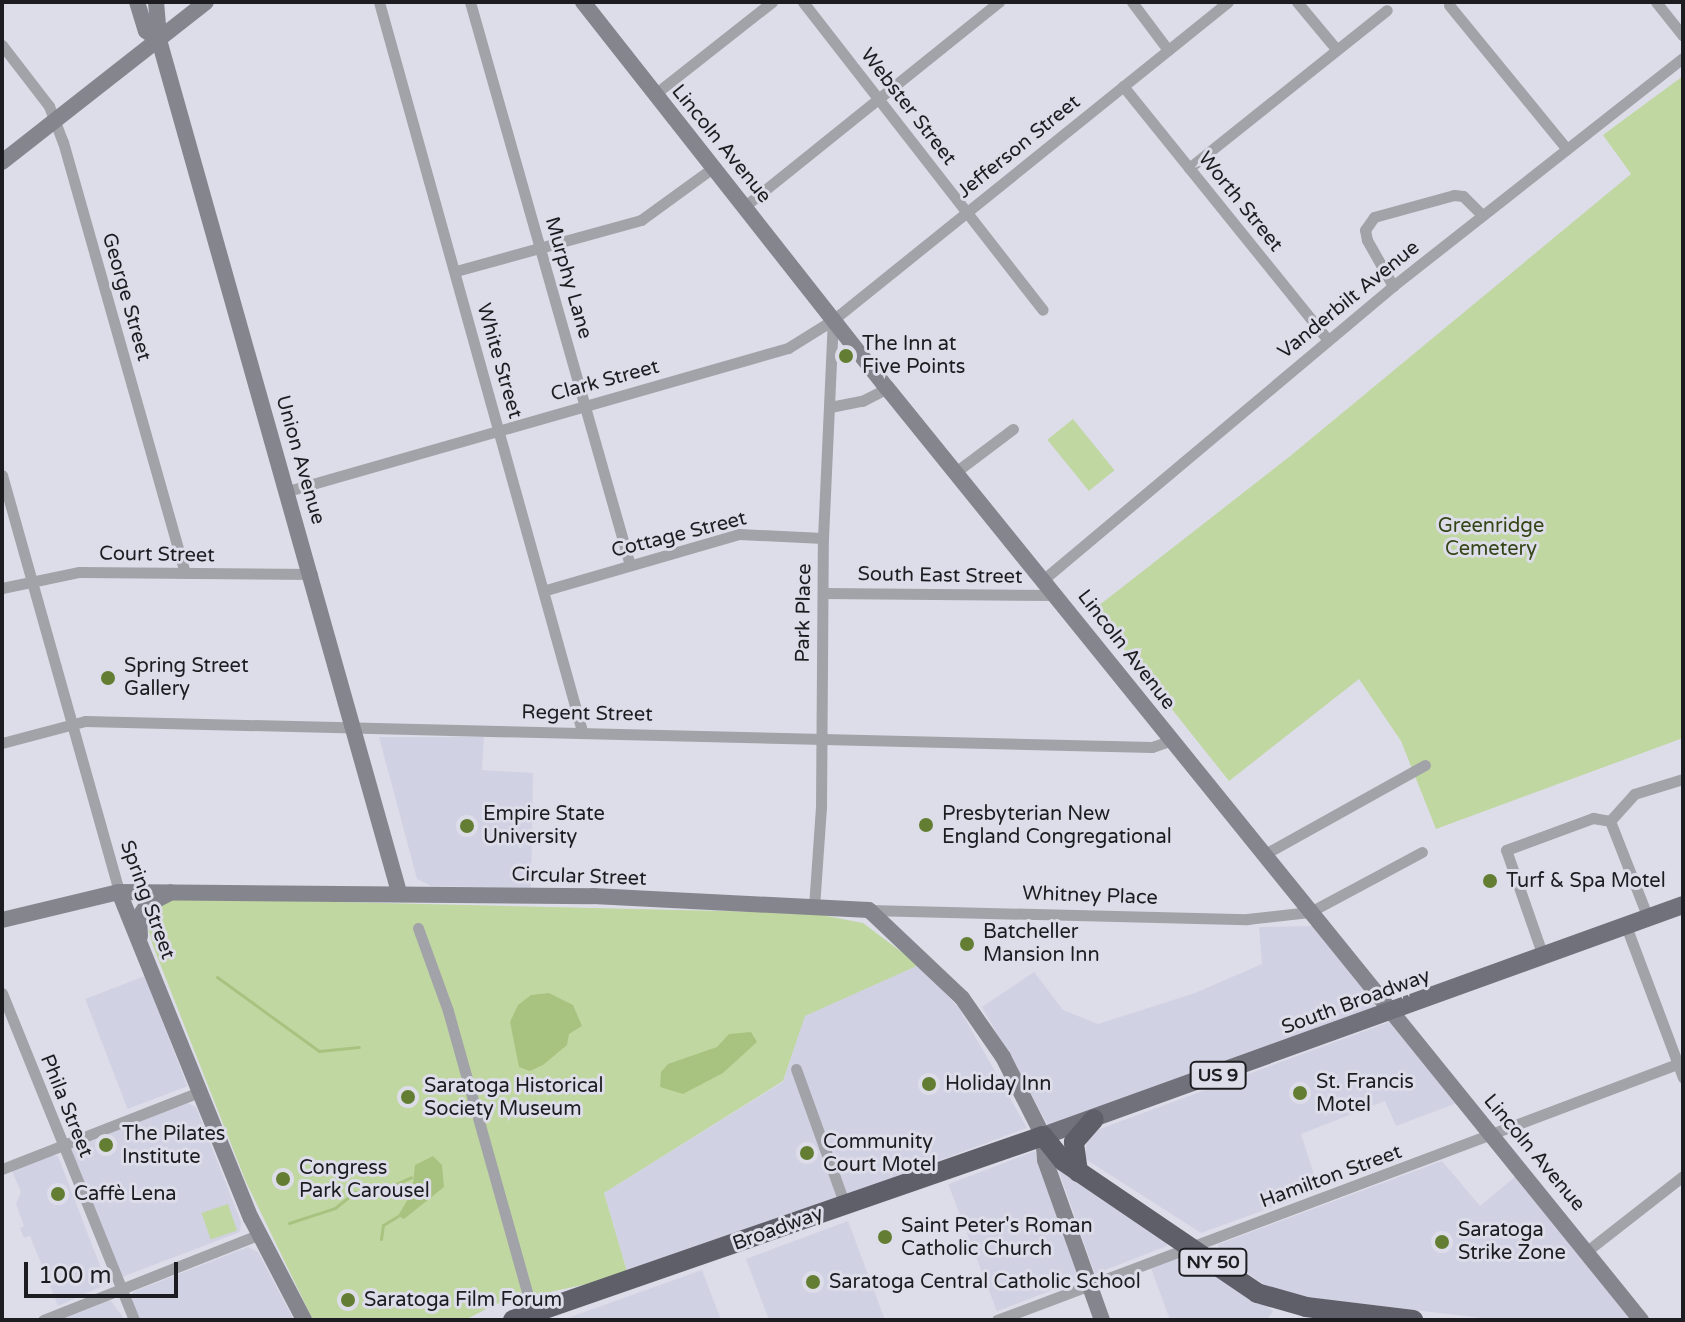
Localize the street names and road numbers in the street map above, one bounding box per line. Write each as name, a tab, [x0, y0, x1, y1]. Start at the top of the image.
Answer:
street label: Webster Street	[855, 44, 961, 170]
street label: Lincoln Avenue	[666, 80, 776, 208]
street label: Jefferson Street	[953, 90, 1085, 204]
street label: Worth Street	[1192, 147, 1288, 257]
street label: Murphy Lane	[539, 214, 597, 342]
street label: George Street	[96, 230, 156, 364]
street label: Vanderbilt Avenue	[1274, 236, 1424, 364]
street label: White Street	[471, 301, 527, 421]
street label: Clark Street	[548, 355, 662, 407]
street label: Union Avenue	[270, 393, 330, 527]
street label: Cottage Street	[609, 507, 749, 563]
street label: Court Street	[99, 542, 215, 568]
street label: Park Place	[791, 563, 817, 663]
street label: South East Street	[857, 563, 1023, 589]
street label: Lincoln Avenue	[1072, 585, 1180, 715]
street label: Regent Street	[521, 701, 653, 727]
street label: Spring Street	[114, 837, 180, 963]
street label: Circular Street	[511, 863, 647, 891]
street label: Whitney Place	[1022, 882, 1158, 910]
street label: South Broadway	[1278, 964, 1434, 1040]
street label: Phila Street	[34, 1051, 98, 1161]
road number: US 9	[1188, 1061, 1248, 1089]
street label: Lincoln Avenue	[1478, 1090, 1590, 1216]
street label: Hamilton Street	[1257, 1140, 1405, 1214]
street label: Broadway	[729, 1202, 827, 1256]
road number: NY 50	[1177, 1248, 1249, 1276]

